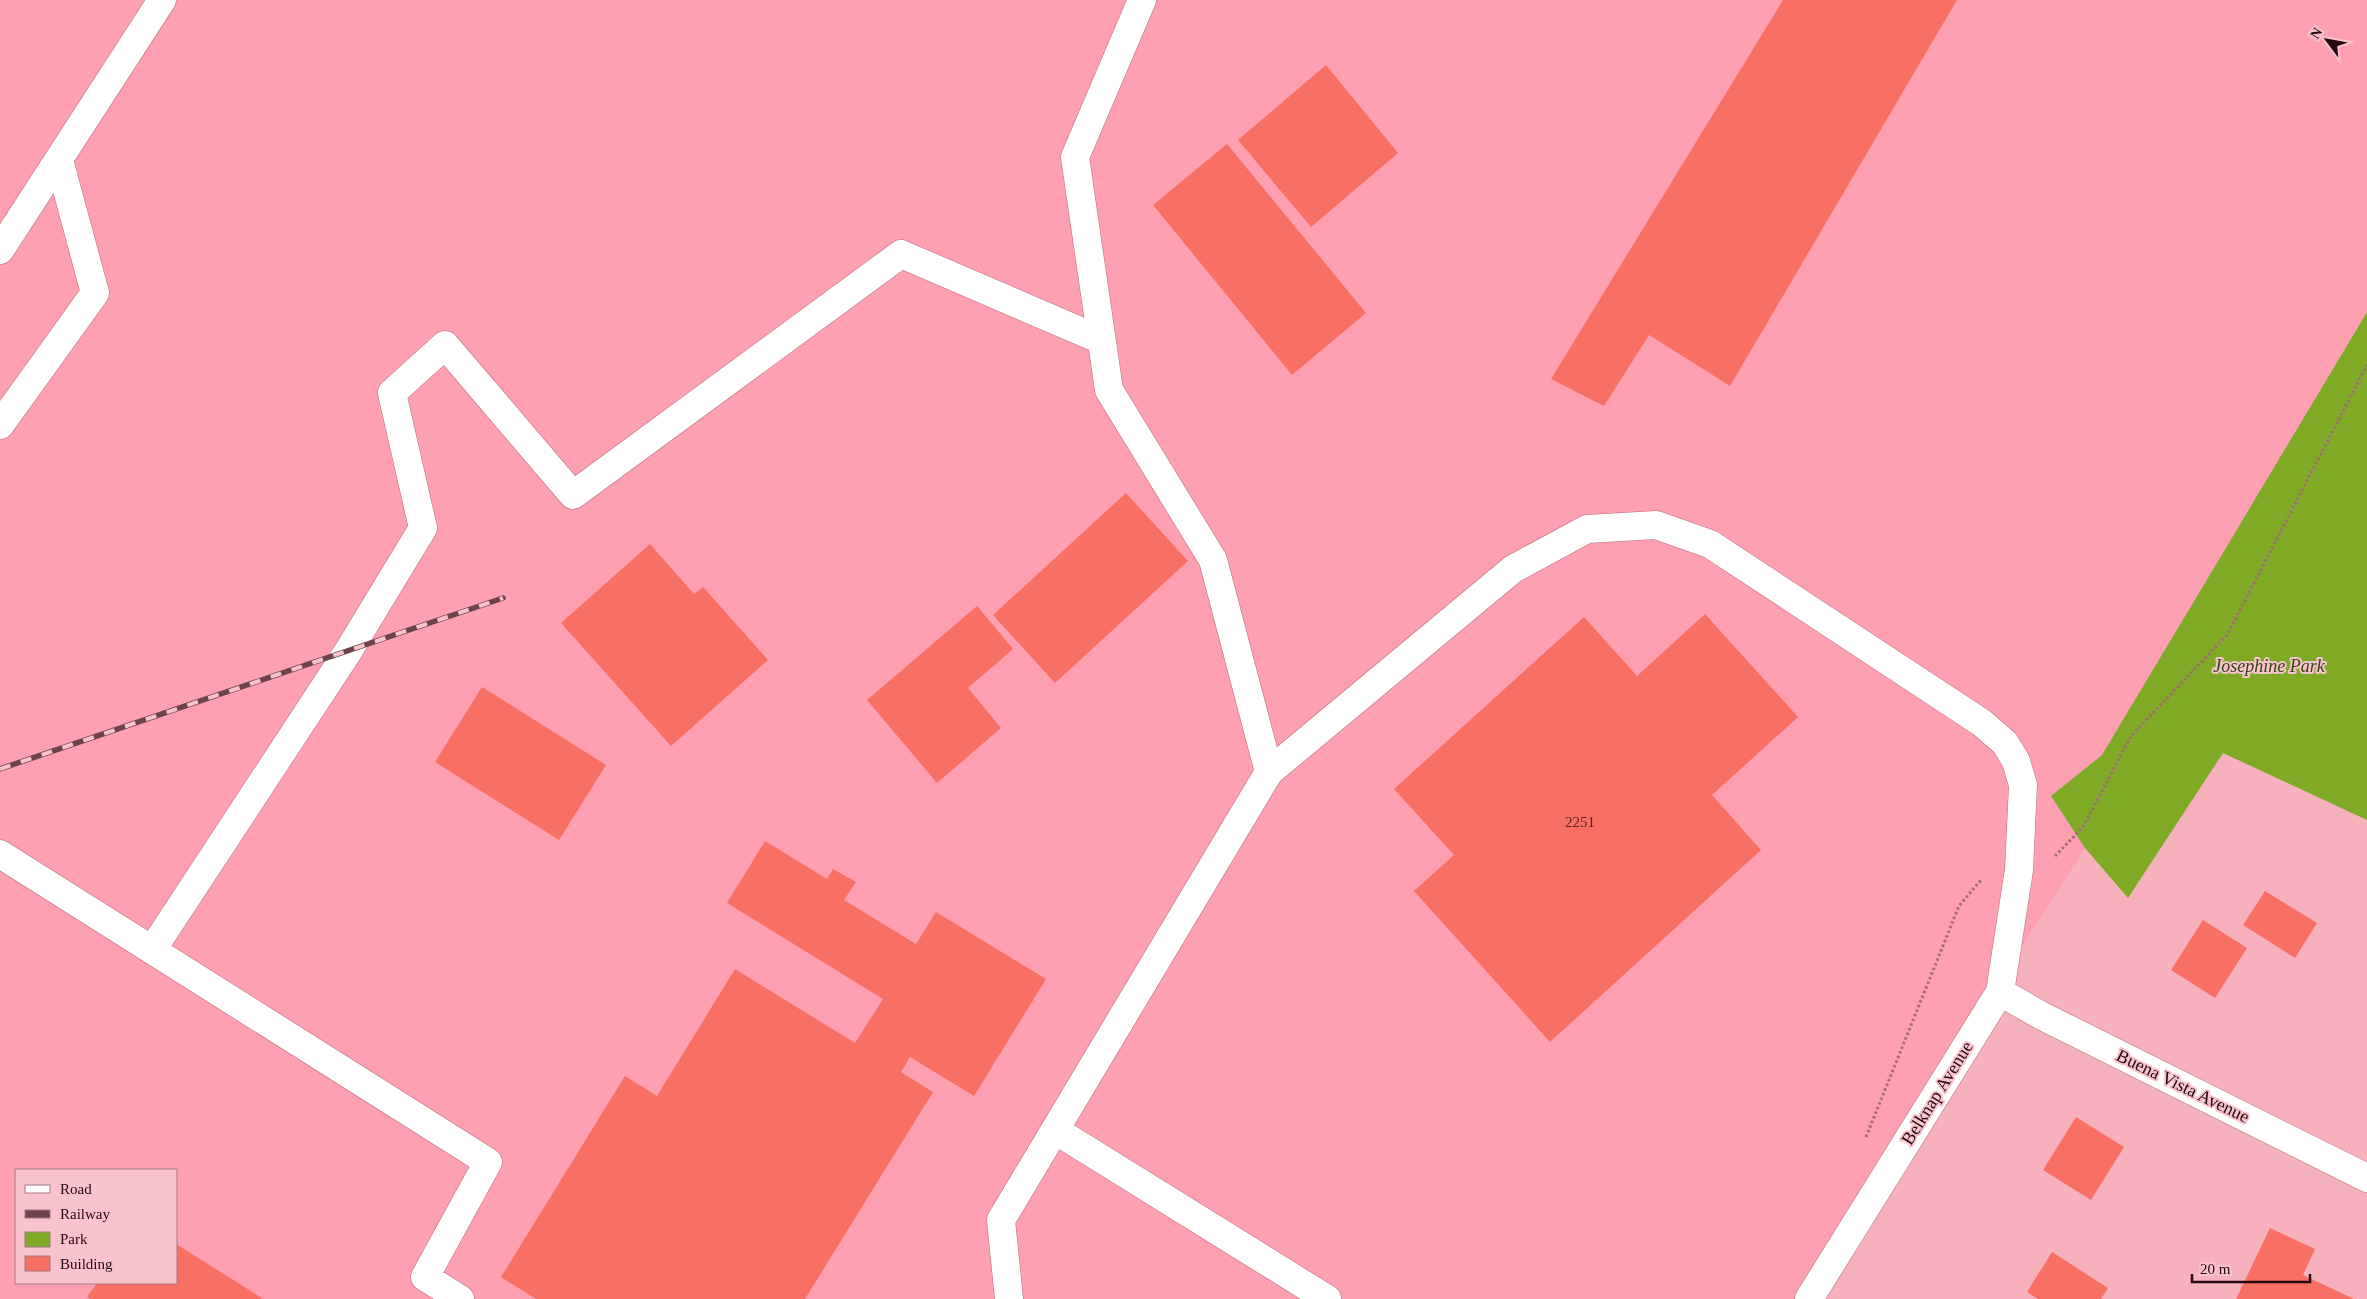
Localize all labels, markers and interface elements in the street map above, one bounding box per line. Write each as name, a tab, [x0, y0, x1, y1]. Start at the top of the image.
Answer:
north arrow	[2302, 15, 2352, 65]
text: N	[2307, 25, 2325, 42]
park label: Josephine Park	[2213, 656, 2326, 676]
house number: 2251	[1565, 814, 1595, 830]
street label: Belknap Avenue	[1897, 1038, 1977, 1148]
street label: Buena Vista Avenue	[2113, 1045, 2253, 1127]
legend	[15, 1169, 178, 1284]
text: Road	[60, 1181, 92, 1197]
text: Railway	[60, 1206, 110, 1222]
text: Park	[60, 1231, 88, 1247]
scale bar	[2192, 1252, 2310, 1284]
text: Building	[60, 1256, 113, 1272]
text: 20 m	[2200, 1261, 2231, 1277]

